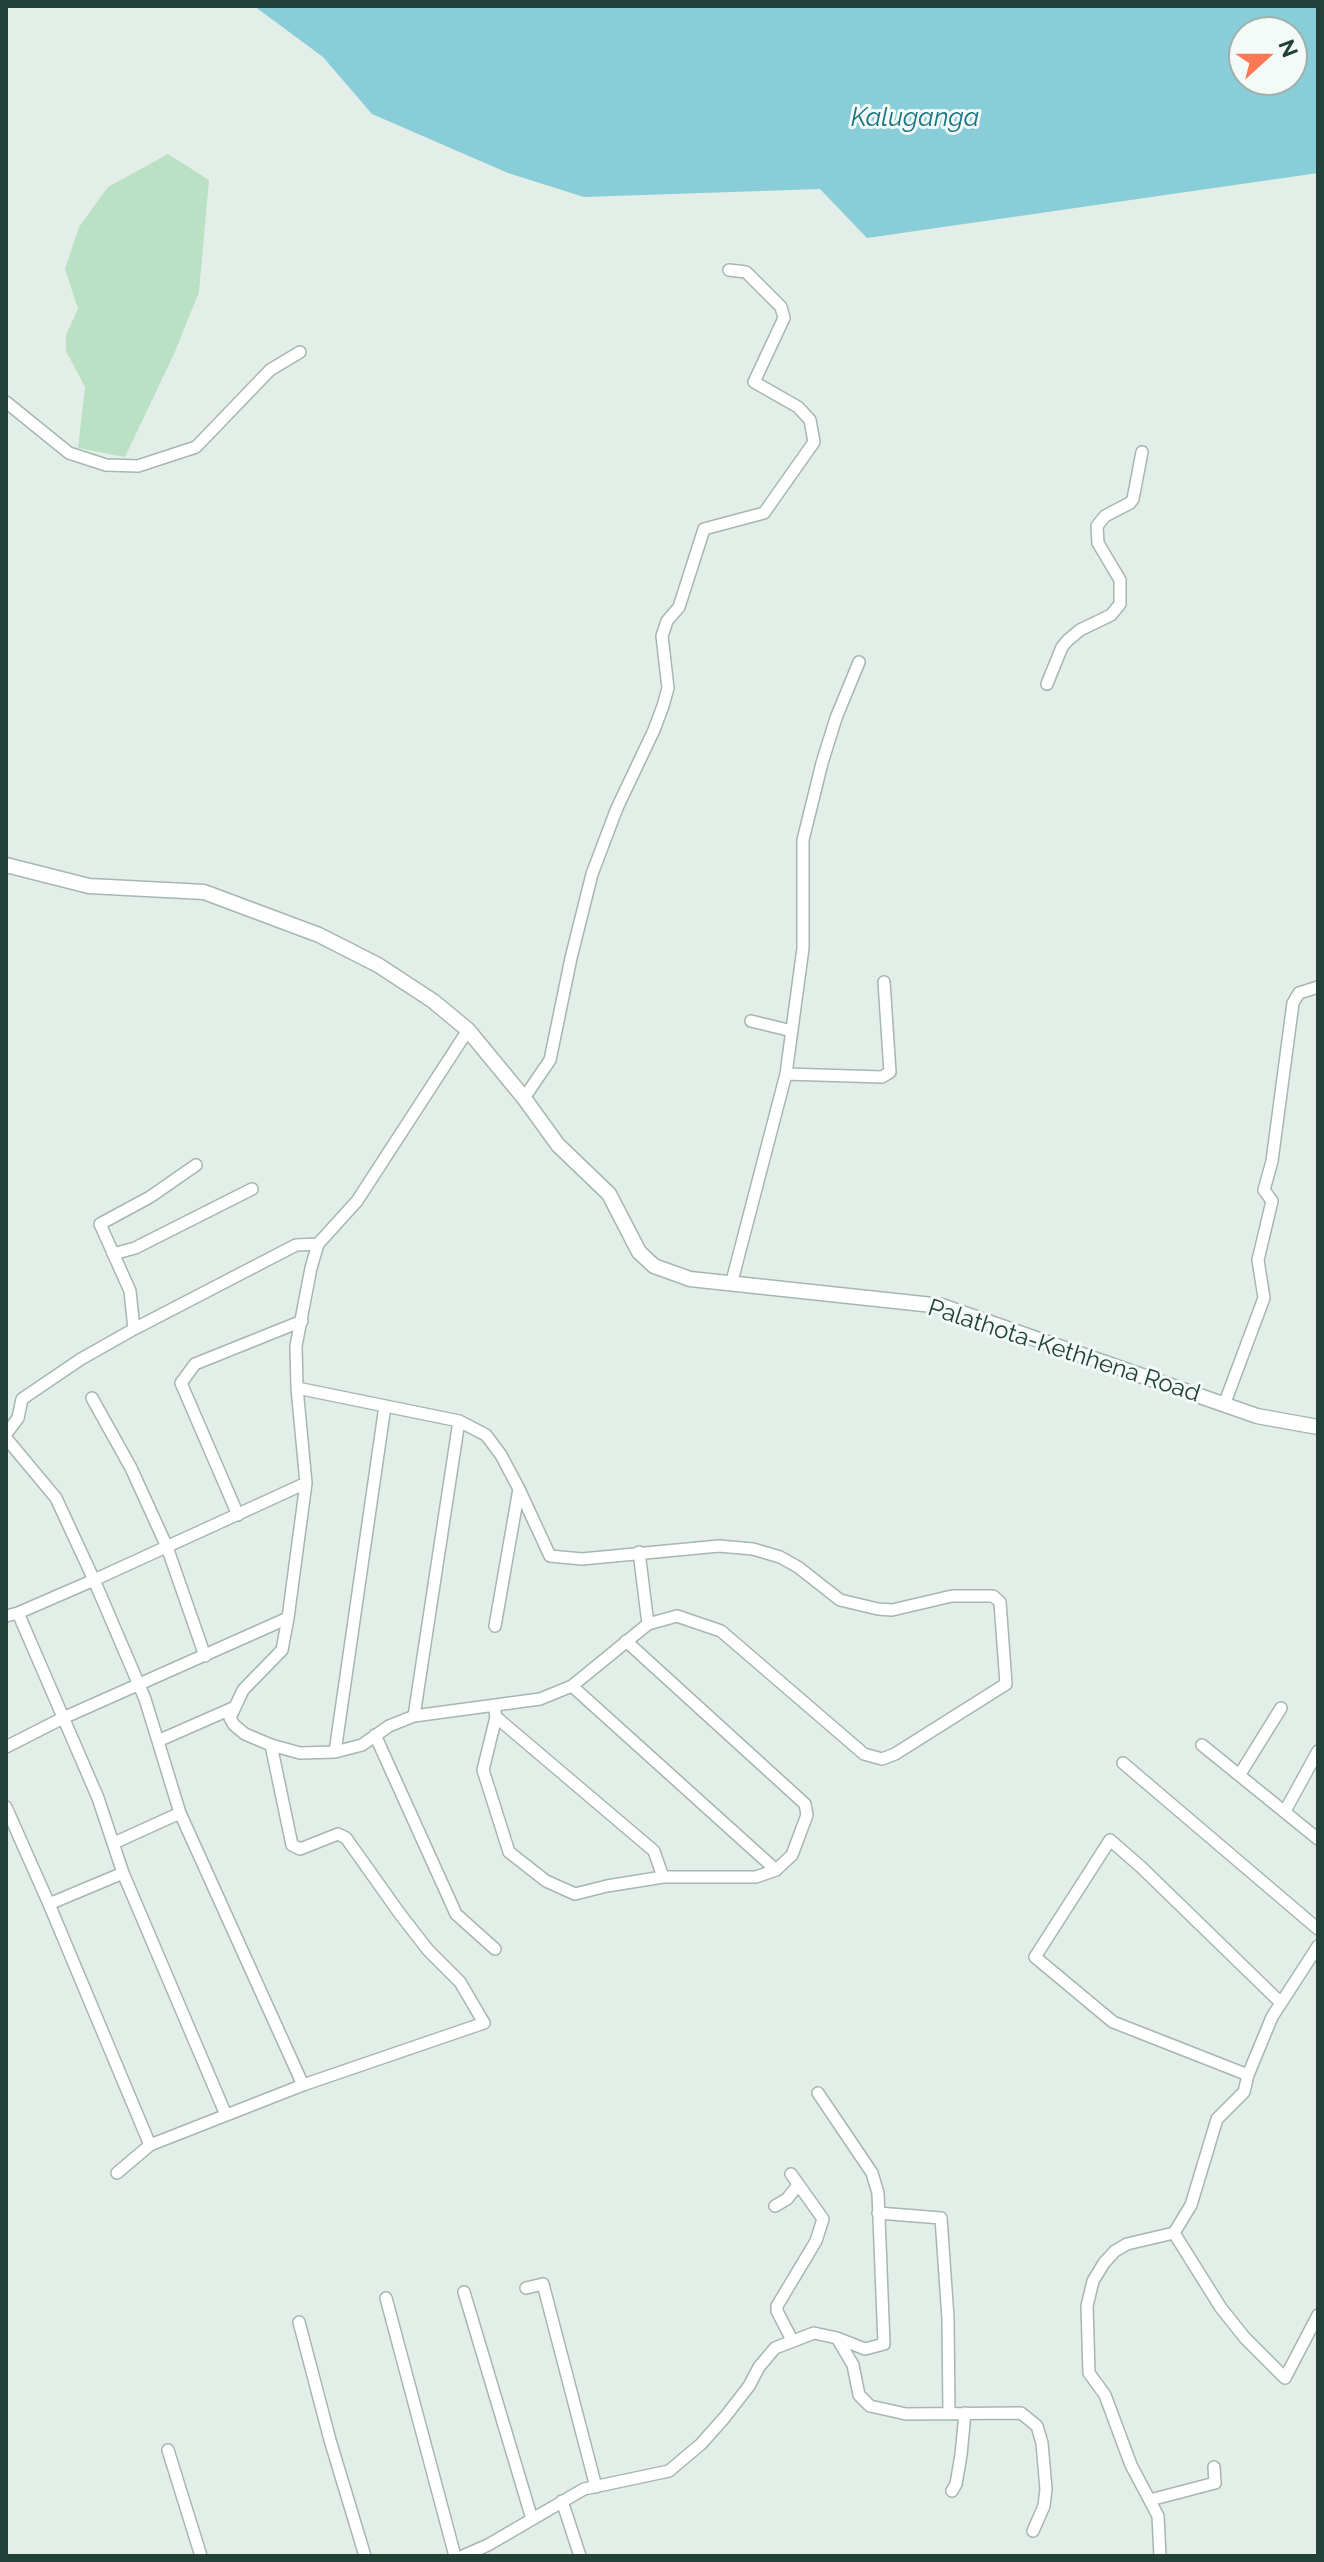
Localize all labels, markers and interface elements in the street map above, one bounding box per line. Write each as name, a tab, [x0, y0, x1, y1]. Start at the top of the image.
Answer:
north arrow	[1228, 16, 1308, 96]
text: N	[1273, 36, 1304, 61]
water label: Kaluganga	[851, 102, 979, 134]
street label: Palathota-Kethhena Road	[924, 1293, 1204, 1409]

